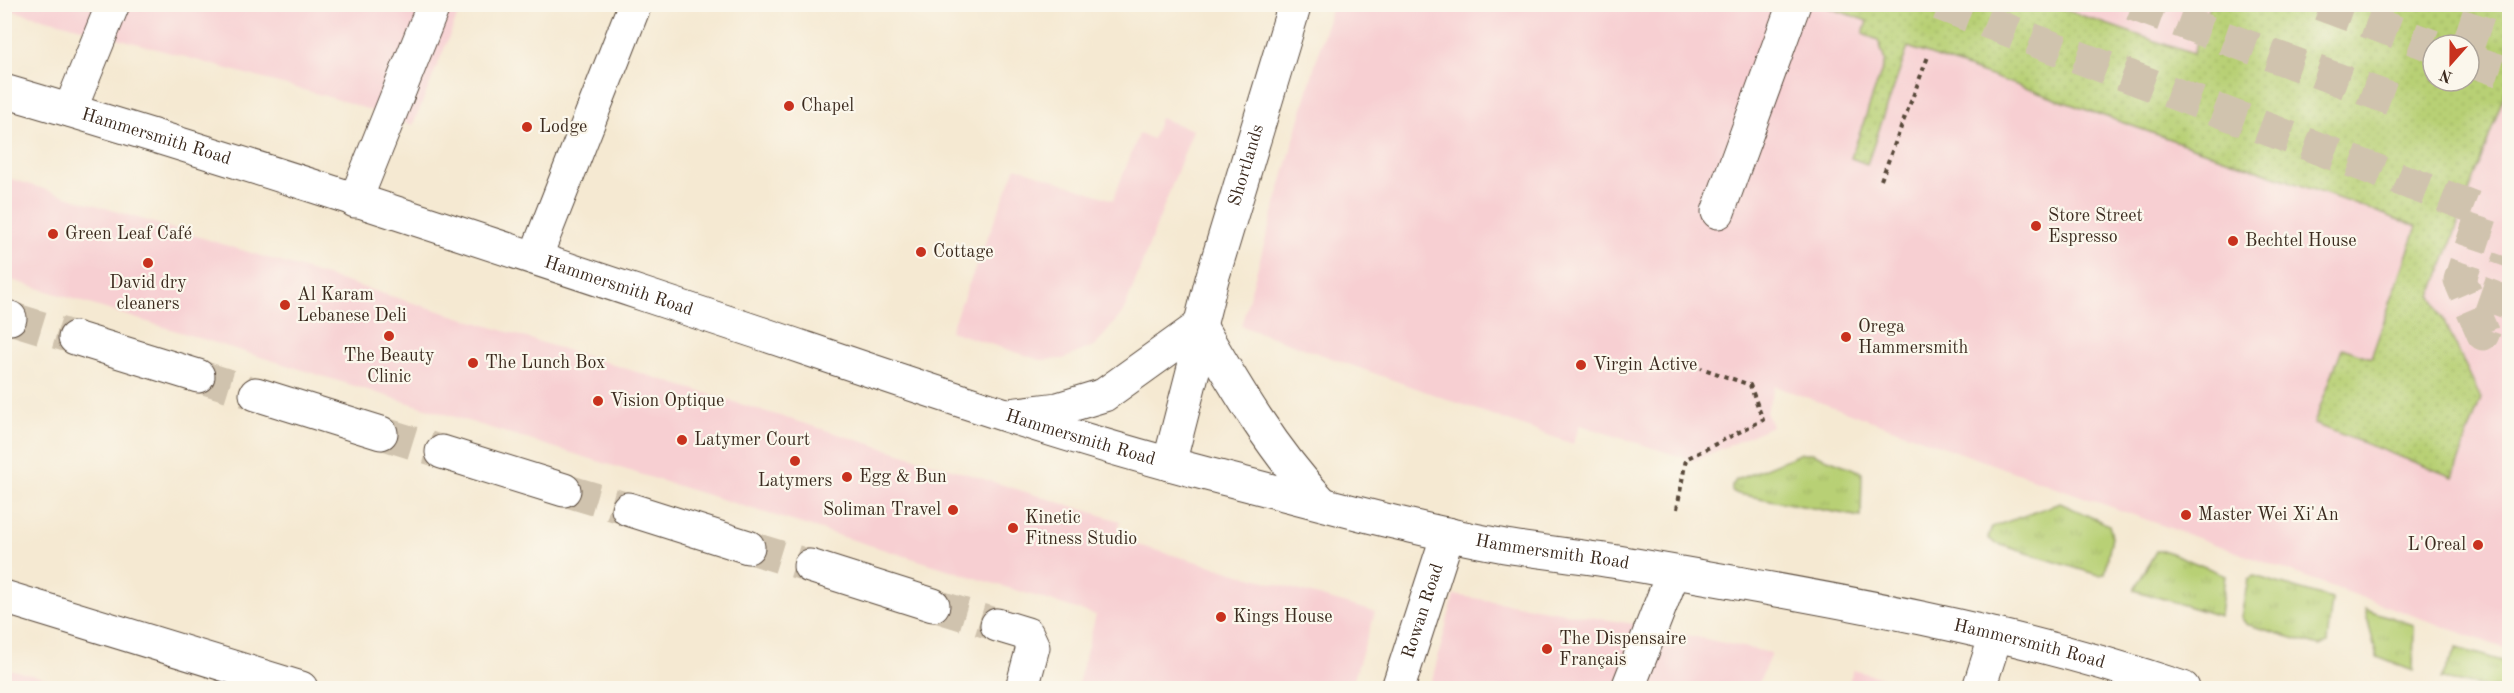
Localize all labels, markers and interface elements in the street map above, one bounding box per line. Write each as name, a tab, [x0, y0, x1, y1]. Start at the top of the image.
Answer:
north arrow	[2421, 33, 2481, 93]
text: N	[2437, 65, 2455, 85]
place label: Chapel	[801, 97, 854, 115]
marker: Chapel	[782, 99, 796, 113]
street label: Hammersmith Road	[79, 105, 233, 168]
place label: Lodge	[539, 118, 587, 136]
marker: Lodge	[520, 120, 534, 134]
street label: Shortlands	[1226, 122, 1267, 208]
place label: Store Street Espresso	[2048, 207, 2143, 246]
marker: Store Street Espresso	[2029, 219, 2043, 233]
place label: Green Leaf Café	[65, 225, 192, 243]
marker: Green Leaf Café	[46, 227, 60, 241]
place label: Bechtel House	[2245, 232, 2357, 250]
marker: Bechtel House	[2226, 234, 2240, 248]
place label: Cottage	[933, 243, 993, 261]
marker: Cottage	[914, 245, 928, 259]
street label: Hammersmith Road	[542, 253, 695, 319]
marker: David dry cleaners	[141, 256, 155, 270]
place label: David dry cleaners	[109, 274, 187, 313]
place label: Al Karam Lebanese Deli	[297, 286, 407, 325]
marker: Al Karam Lebanese Deli	[278, 298, 292, 312]
place label: Orega Hammersmith	[1858, 318, 1969, 357]
marker: The Beauty Clinic	[382, 329, 396, 343]
marker: Orega Hammersmith	[1839, 330, 1853, 344]
place label: The Beauty Clinic	[343, 347, 435, 386]
place label: The Lunch Box	[485, 354, 605, 372]
marker: The Lunch Box	[466, 356, 480, 370]
place label: Virgin Active	[1593, 356, 1697, 374]
marker: Virgin Active	[1574, 358, 1588, 372]
place label: Vision Optique	[610, 392, 724, 410]
marker: Vision Optique	[591, 394, 605, 408]
street label: Hammersmith Road	[1003, 407, 1157, 469]
place label: Latymer Court	[694, 431, 810, 449]
marker: Latymer Court	[675, 433, 689, 447]
marker: Latymers	[788, 454, 802, 468]
place label: Egg & Bun	[859, 468, 947, 486]
marker: Egg & Bun	[840, 470, 854, 484]
place label: Latymers	[758, 472, 832, 490]
place label: Soliman Travel	[823, 501, 941, 519]
marker: Soliman Travel	[946, 503, 960, 517]
place label: Master Wei Xi'An	[2198, 506, 2339, 524]
marker: Master Wei Xi'An	[2179, 508, 2193, 522]
place label: Kinetic Fitness Studio	[1025, 509, 1137, 548]
marker: Kinetic Fitness Studio	[1006, 521, 1020, 535]
street label: Hammersmith Road	[1474, 532, 1631, 573]
place label: L'Oreal	[2408, 536, 2466, 554]
marker: L'Oreal	[2471, 538, 2485, 552]
street label: Rowan Road	[1399, 561, 1447, 661]
place label: Kings House	[1233, 608, 1333, 626]
marker: Kings House	[1214, 610, 1228, 624]
street label: Hammersmith Road	[1952, 616, 2107, 672]
place label: The Dispensaire Français	[1559, 630, 1686, 669]
marker: The Dispensaire Français	[1540, 642, 1554, 656]

